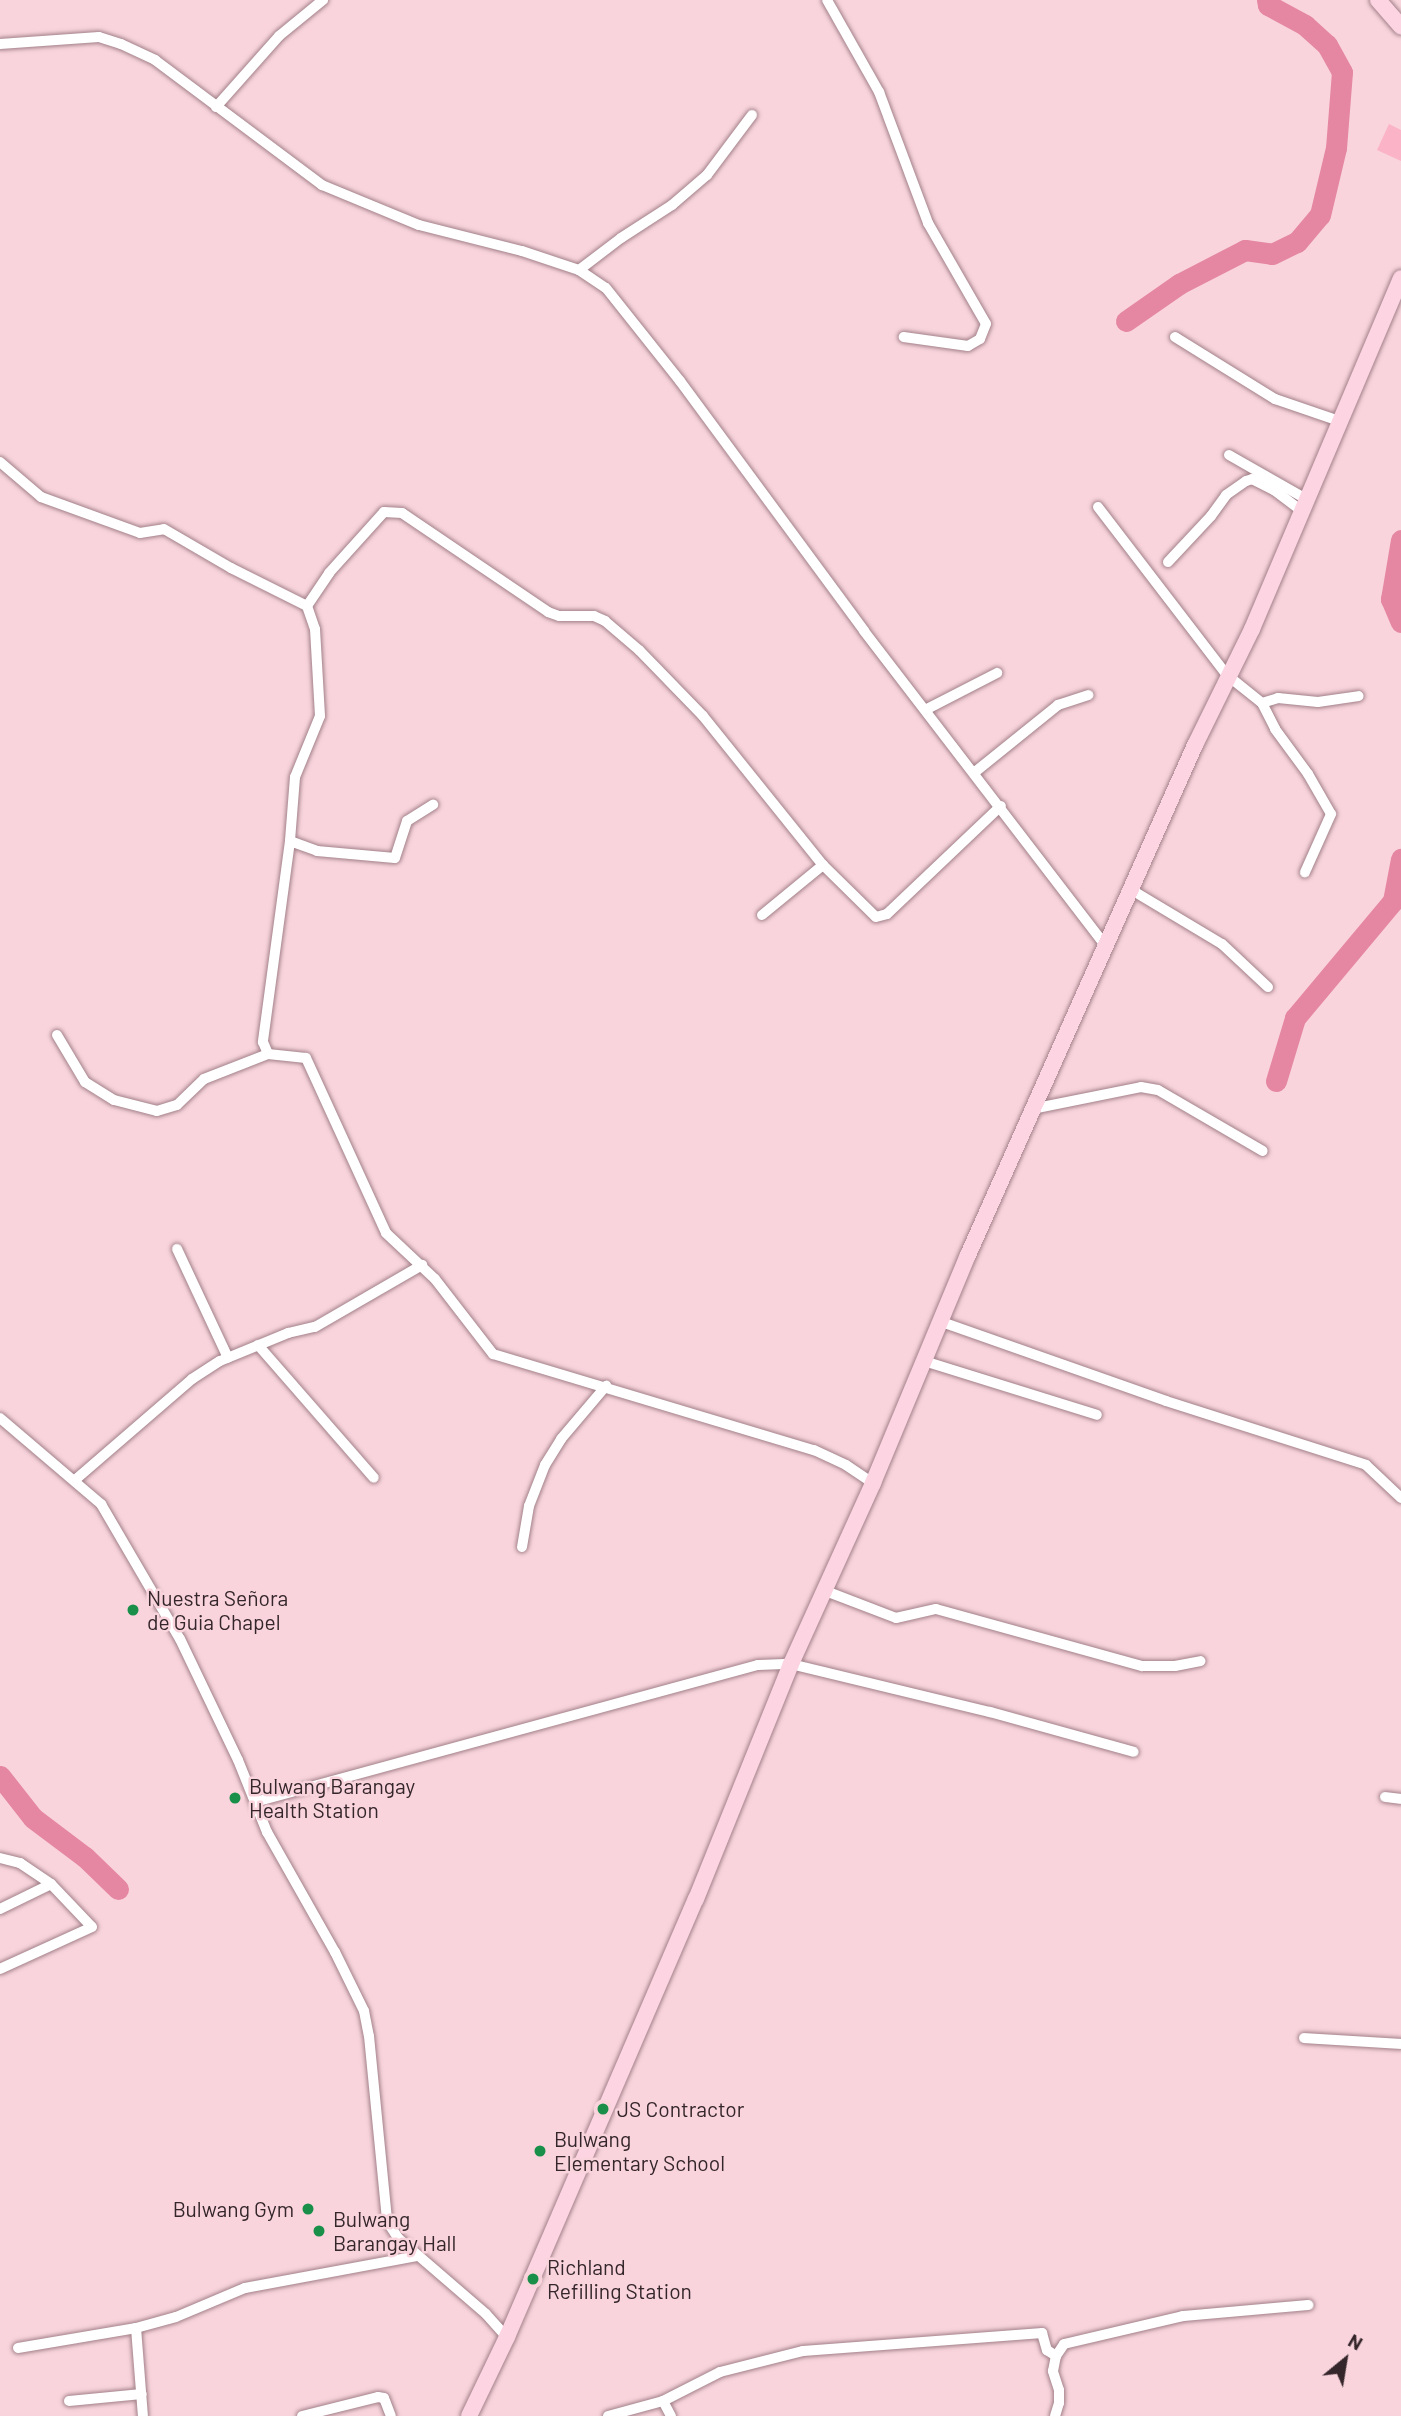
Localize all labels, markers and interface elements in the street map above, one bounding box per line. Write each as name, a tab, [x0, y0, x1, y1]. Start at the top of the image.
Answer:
place label: Nuestra Señora de Guia Chapel	[147, 1585, 288, 1635]
marker: Nuestra Señora de Guia Chapel	[125, 1602, 141, 1618]
place label: Bulwang Barangay Health Station	[249, 1773, 415, 1823]
marker: Bulwang Barangay Health Station	[227, 1790, 243, 1806]
place label: JS Contractor	[617, 2096, 744, 2122]
marker: JS Contractor	[595, 2101, 611, 2117]
place label: Bulwang Elementary School	[554, 2126, 725, 2176]
marker: Bulwang Elementary School	[532, 2143, 548, 2159]
place label: Bulwang Gym	[173, 2196, 294, 2222]
marker: Bulwang Gym	[300, 2201, 316, 2217]
place label: Bulwang Barangay Hall	[333, 2206, 456, 2256]
marker: Bulwang Barangay Hall	[311, 2223, 327, 2239]
place label: Richland Refilling Station	[547, 2254, 692, 2304]
marker: Richland Refilling Station	[525, 2271, 541, 2287]
north arrow	[1310, 2325, 1380, 2395]
text: N	[1345, 2328, 1367, 2354]

